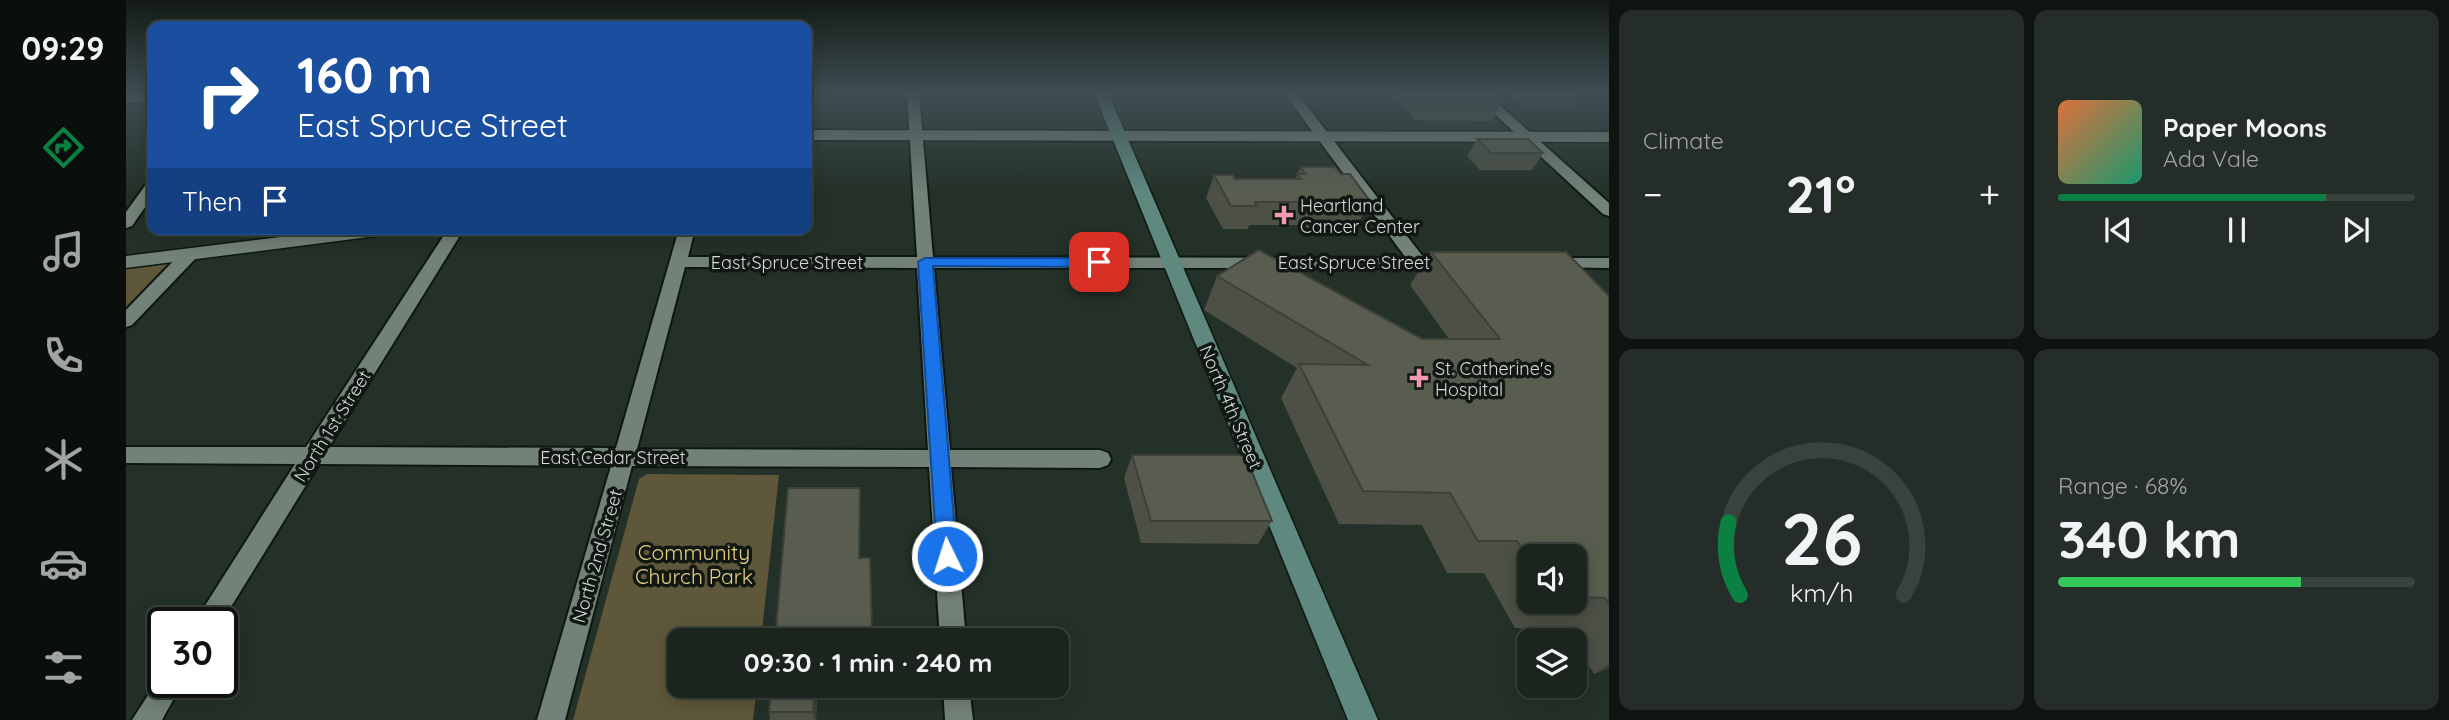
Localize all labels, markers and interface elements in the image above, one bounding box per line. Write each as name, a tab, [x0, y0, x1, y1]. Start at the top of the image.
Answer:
text: 09:29	[22, 28, 104, 68]
text: 160 m	[297, 44, 432, 105]
icon: right	[182, 49, 273, 140]
text: East Spruce Street	[297, 105, 568, 145]
text: Paper Moons	[2163, 111, 2327, 144]
icon: directions	[39, 123, 88, 172]
text: Climate	[1643, 126, 1724, 155]
text: Ada Vale	[2163, 144, 2259, 173]
text: 21°	[1786, 161, 1856, 226]
text: −	[1643, 170, 1663, 218]
text: +	[1979, 170, 2000, 218]
icon: arrive	[256, 182, 294, 220]
text: Then	[182, 185, 242, 218]
place label: Heartland Cancer Center	[1300, 194, 1420, 238]
marker: Heartland Cancer Center	[1274, 205, 1294, 225]
icon: previous	[2099, 211, 2137, 249]
icon: pause	[2218, 211, 2256, 249]
icon: next	[2337, 211, 2375, 249]
icon: music	[39, 227, 88, 276]
pin	[1069, 232, 1129, 292]
icon: arrive	[1080, 243, 1118, 281]
street label: East Spruce Street	[711, 251, 863, 274]
street label: East Spruce Street	[1278, 251, 1430, 274]
icon: phone	[39, 331, 88, 380]
street label: North 4th Street	[1195, 342, 1267, 472]
place label: St. Catherine's Hospital	[1435, 357, 1552, 401]
street label: North 1st Street	[288, 366, 376, 486]
marker: St. Catherine's Hospital	[1409, 368, 1429, 388]
icon: climate	[39, 435, 88, 484]
street label: East Cedar Street	[540, 446, 686, 469]
text: Range · 68%	[2058, 471, 2187, 500]
street label: North 2nd Street	[567, 487, 627, 625]
text: 26	[1781, 493, 1862, 584]
text: 340 km	[2058, 506, 2241, 571]
position arrow	[910, 519, 984, 593]
icon: car	[39, 539, 88, 588]
park label: Community Church Park	[635, 539, 753, 589]
map controls	[1517, 544, 1587, 698]
button: sound	[1517, 544, 1587, 614]
text: km/h	[1790, 577, 1853, 608]
speed limit sign: 30	[147, 607, 238, 698]
button: layers	[1517, 628, 1587, 698]
icon: filters	[39, 643, 88, 692]
text: 09:30 · 1 min · 240 m	[744, 646, 992, 679]

